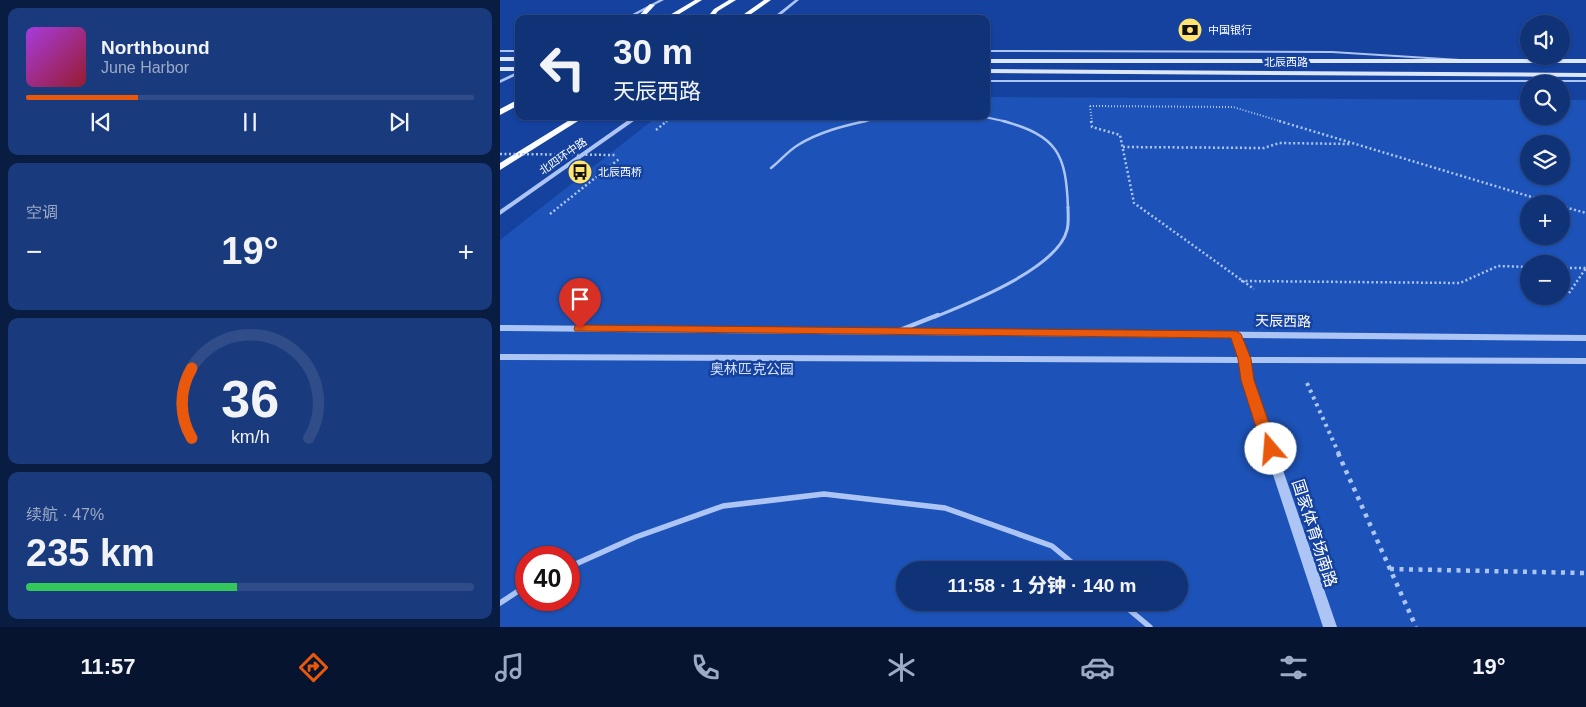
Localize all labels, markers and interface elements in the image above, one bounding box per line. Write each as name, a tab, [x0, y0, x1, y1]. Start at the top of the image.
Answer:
map controls	[1520, 15, 1570, 305]
button: sound	[1520, 15, 1570, 65]
bank icon: 中国银行	[1177, 17, 1203, 43]
place label: 中国银行	[1208, 24, 1252, 36]
text: 30 m	[613, 32, 693, 71]
icon: left	[530, 35, 595, 100]
text: Northbound	[101, 37, 210, 58]
street label: 北辰西路	[1264, 56, 1308, 68]
text: June Harbor	[101, 59, 189, 76]
button: search	[1520, 75, 1570, 125]
text: 天辰西路	[613, 79, 701, 104]
icon: previous	[87, 108, 115, 136]
icon: pause	[236, 108, 264, 136]
icon: next	[385, 108, 413, 136]
street label: 北四环中路	[537, 135, 589, 177]
button: layers	[1520, 135, 1570, 185]
bus stop icon: 北辰西桥	[567, 159, 593, 185]
place label: 北辰西桥	[598, 166, 642, 178]
button: +	[1520, 195, 1570, 245]
text: 空调	[26, 204, 58, 221]
text: 19°	[221, 230, 279, 272]
text: −	[26, 236, 42, 267]
text: +	[458, 236, 474, 267]
button: −	[1520, 255, 1570, 305]
pin	[559, 278, 601, 329]
icon: arrive	[566, 285, 594, 313]
street label: 天辰西路	[1255, 313, 1311, 329]
park label: 奥林匹克公园	[710, 361, 794, 377]
text: 36	[221, 370, 279, 428]
position arrow	[1244, 422, 1296, 474]
text: km/h	[231, 427, 269, 447]
street label: 国家体育场南路	[1289, 477, 1340, 589]
text: 续航 · 47%	[26, 506, 104, 523]
text: 235 km	[26, 532, 155, 574]
speed limit sign: 40	[515, 546, 580, 611]
text: 11:58 · 1 分钟 · 140 m	[947, 575, 1137, 596]
icon: directions	[296, 650, 331, 685]
icon: music	[492, 650, 527, 685]
icon: phone	[688, 650, 723, 685]
icon: climate	[884, 650, 919, 685]
icon: car	[1080, 650, 1115, 685]
icon: filters	[1276, 650, 1311, 685]
text: 11:57	[80, 654, 136, 679]
text: 19°	[1472, 654, 1505, 679]

